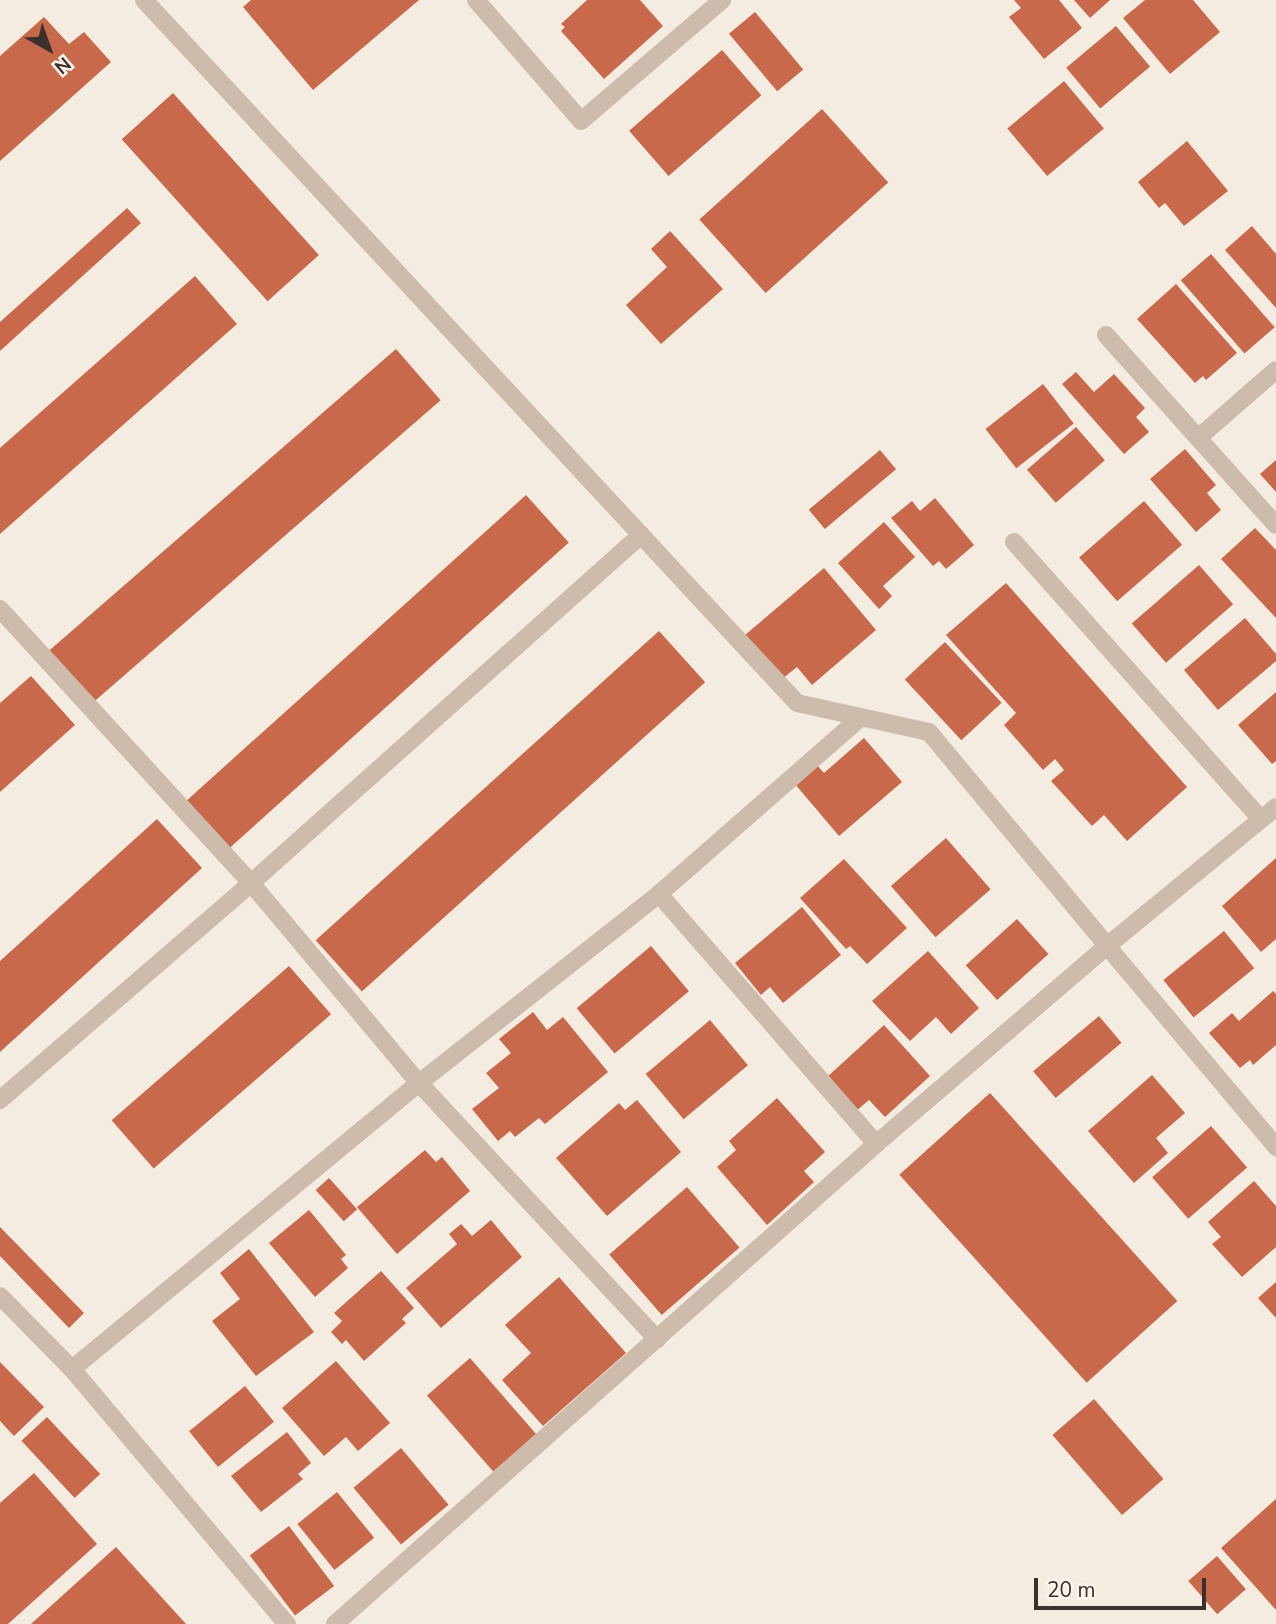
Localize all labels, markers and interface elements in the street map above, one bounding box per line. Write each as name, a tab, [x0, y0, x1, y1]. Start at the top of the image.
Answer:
north arrow	[14, 14, 84, 84]
text: N	[49, 51, 76, 80]
scale bar	[1038, 1564, 1210, 1608]
text: 20 m	[1047, 1576, 1096, 1604]

